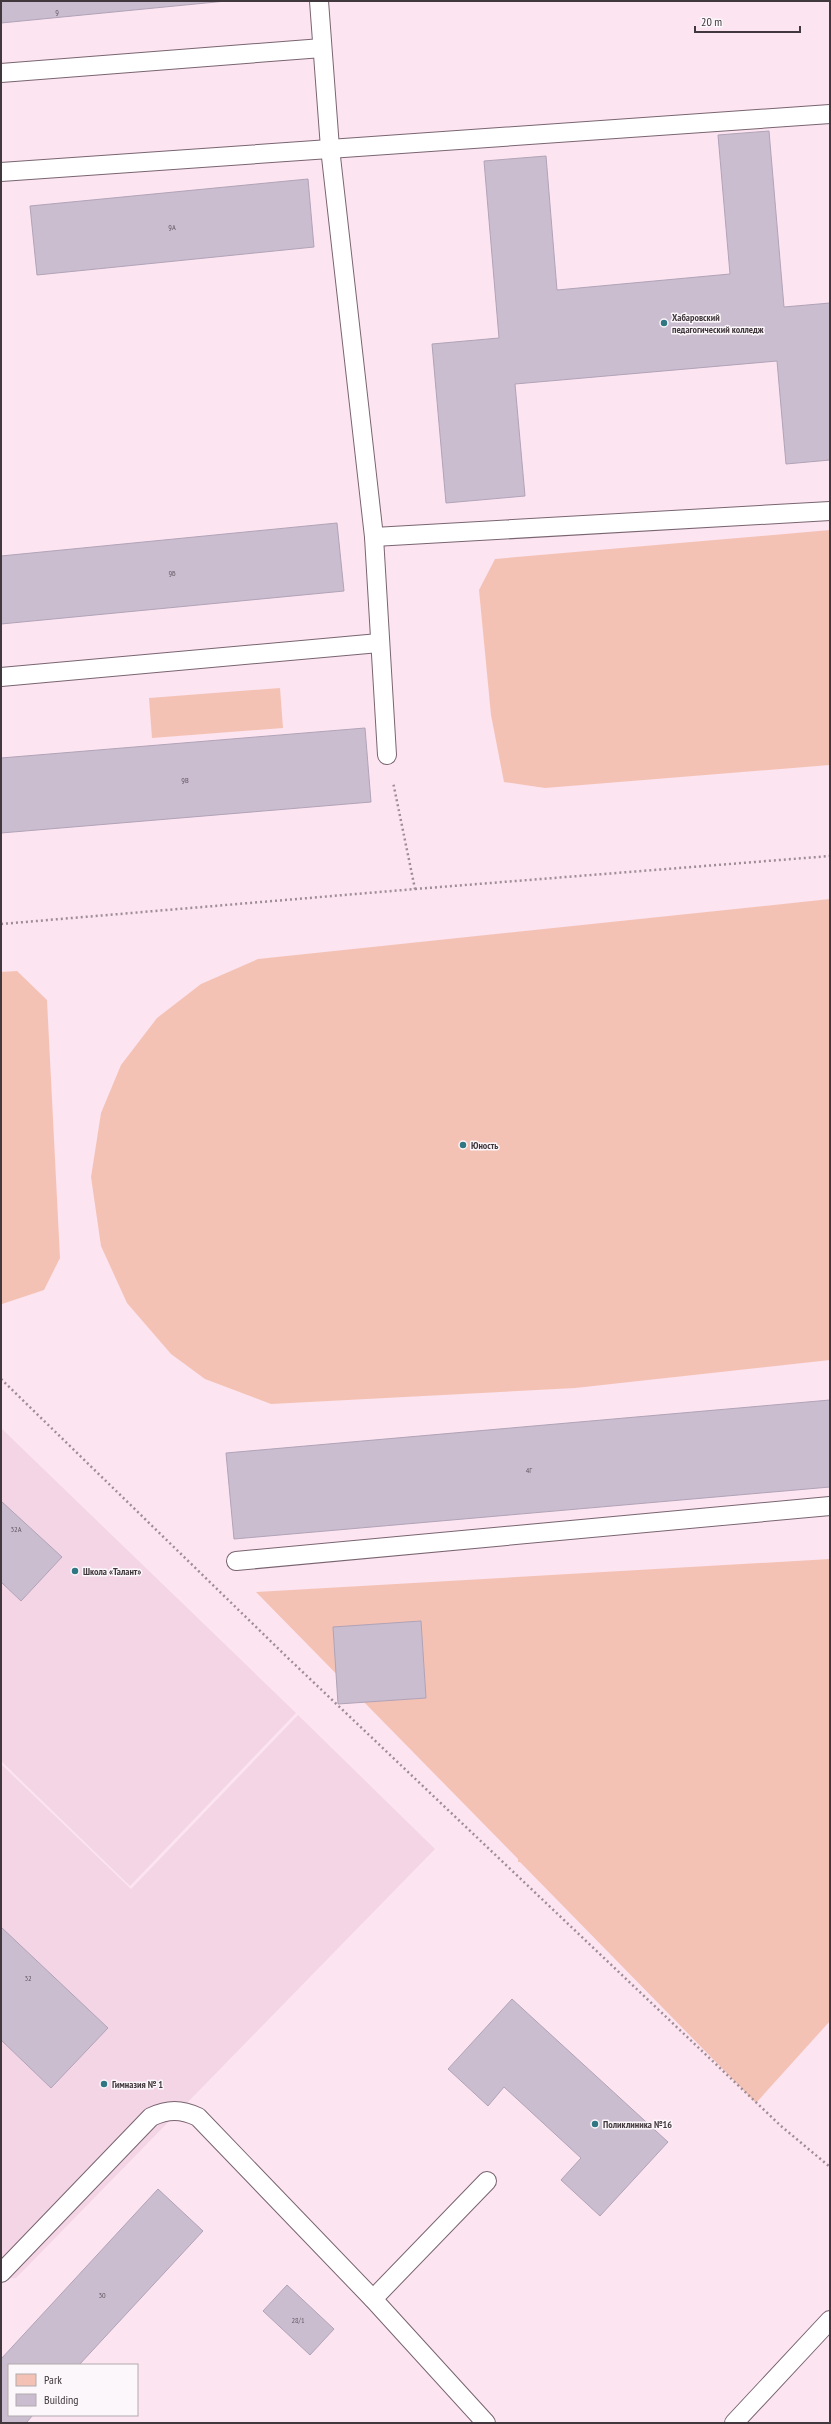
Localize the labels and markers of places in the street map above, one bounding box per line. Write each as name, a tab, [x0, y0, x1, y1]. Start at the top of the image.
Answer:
place label: Хабаровский педагогический колледж	[672, 311, 764, 336]
marker: Хабаровский педагогический колледж	[659, 318, 669, 328]
place label: Юность	[471, 1139, 498, 1152]
marker: Юность	[458, 1140, 468, 1150]
place label: Школа «Талант»	[83, 1565, 141, 1578]
marker: Школа «Талант»	[70, 1566, 80, 1576]
place label: Гимназия № 1	[112, 2078, 163, 2091]
marker: Гимназия № 1	[99, 2079, 109, 2089]
place label: Поликлиника №16	[603, 2118, 672, 2131]
marker: Поликлиника №16	[590, 2119, 600, 2129]

